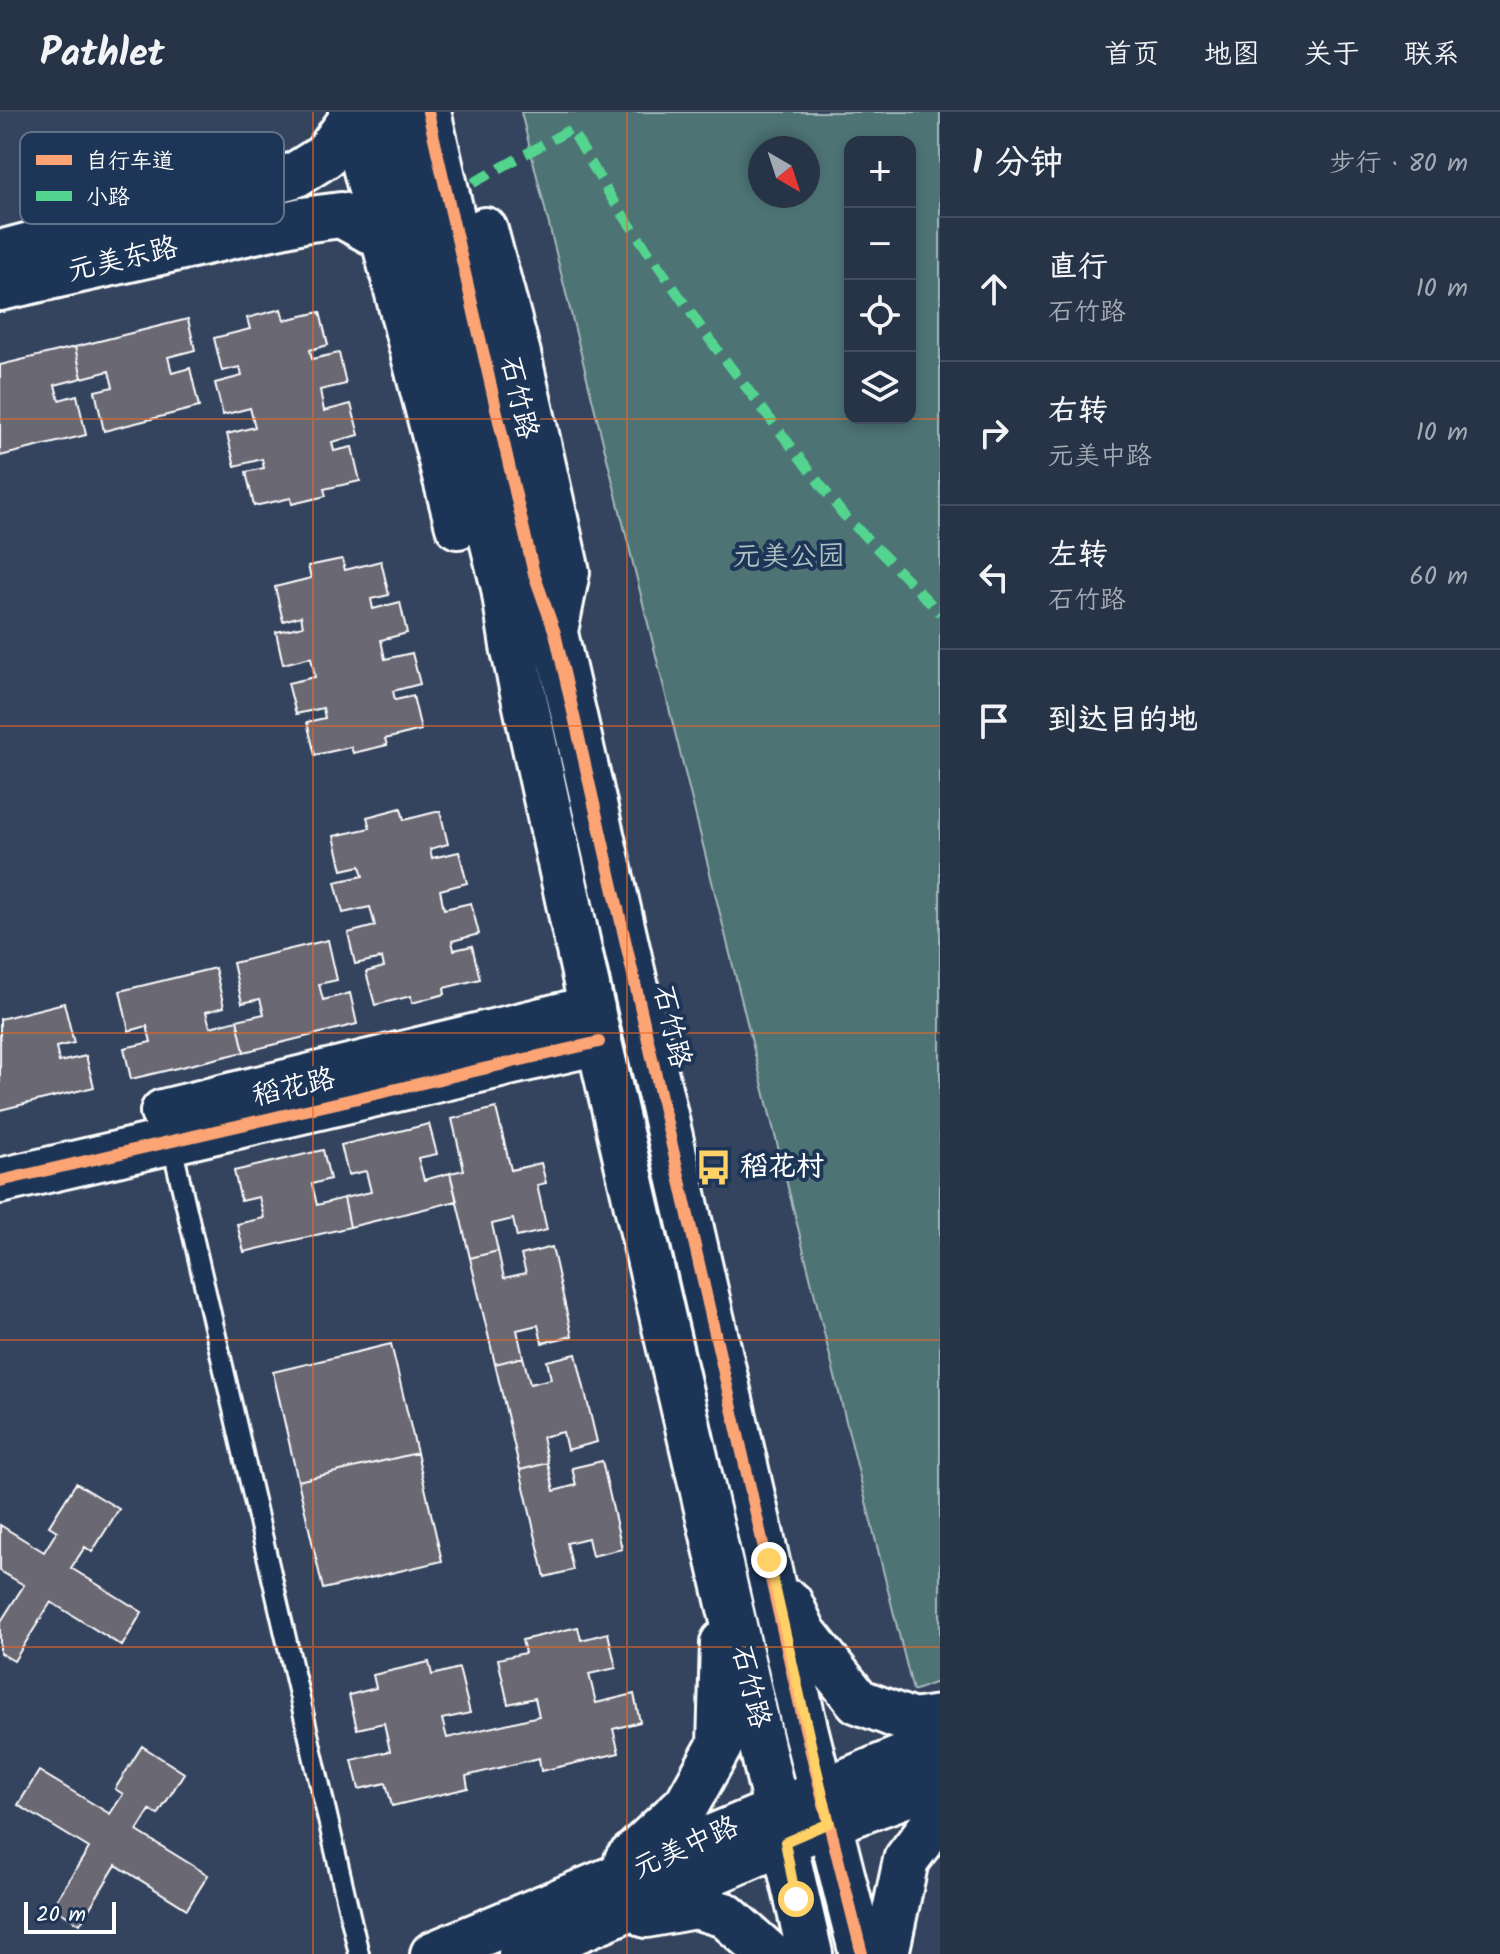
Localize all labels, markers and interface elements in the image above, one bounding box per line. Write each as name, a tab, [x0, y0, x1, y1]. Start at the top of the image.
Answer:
text: Pathlet	[40, 25, 165, 85]
text: 首页	[1104, 33, 1160, 78]
text: 地图	[1204, 33, 1260, 78]
text: 关于	[1304, 33, 1360, 78]
text: 联系	[1404, 33, 1460, 78]
legend	[20, 132, 284, 224]
north arrow	[748, 136, 820, 208]
map controls	[844, 136, 916, 424]
button: +	[844, 136, 916, 208]
text: 1 分钟	[972, 137, 1063, 191]
text: 步行 · 80 m	[1329, 143, 1468, 185]
text: 自行车道	[86, 145, 174, 180]
text: 小路	[86, 181, 130, 216]
button: −	[844, 208, 916, 280]
street label: 元美东路	[63, 225, 183, 295]
text: 直行	[1048, 244, 1108, 292]
icon: ahead	[972, 267, 1016, 311]
text: 10 m	[1416, 268, 1468, 310]
button: locate	[844, 280, 916, 352]
text: 石竹路	[1048, 292, 1126, 334]
street label: 石竹路	[487, 352, 549, 444]
button: layers	[844, 352, 916, 424]
text: 右转	[1048, 388, 1108, 436]
icon: right	[972, 411, 1016, 455]
text: 10 m	[1416, 412, 1468, 454]
text: 元美中路	[1048, 436, 1152, 478]
text: 左转	[1048, 532, 1108, 580]
park label: 元美公园	[733, 535, 845, 580]
icon: left	[972, 555, 1016, 599]
text: 60 m	[1409, 556, 1468, 598]
text: 石竹路	[1048, 580, 1126, 622]
text: 到达目的地	[1048, 697, 1198, 745]
icon: arrive	[972, 699, 1016, 743]
street label: 石竹路	[640, 981, 702, 1073]
street label: 稻花路	[248, 1057, 340, 1119]
place label: 稻花村	[740, 1145, 824, 1190]
bus stop icon: 稻花村	[695, 1148, 733, 1186]
route end	[751, 1542, 787, 1578]
street label: 石竹路	[718, 1641, 782, 1733]
street label: 元美中路	[626, 1805, 746, 1891]
route start	[778, 1881, 814, 1917]
scale bar	[24, 1898, 116, 1934]
text: 20 m	[36, 1898, 86, 1933]

